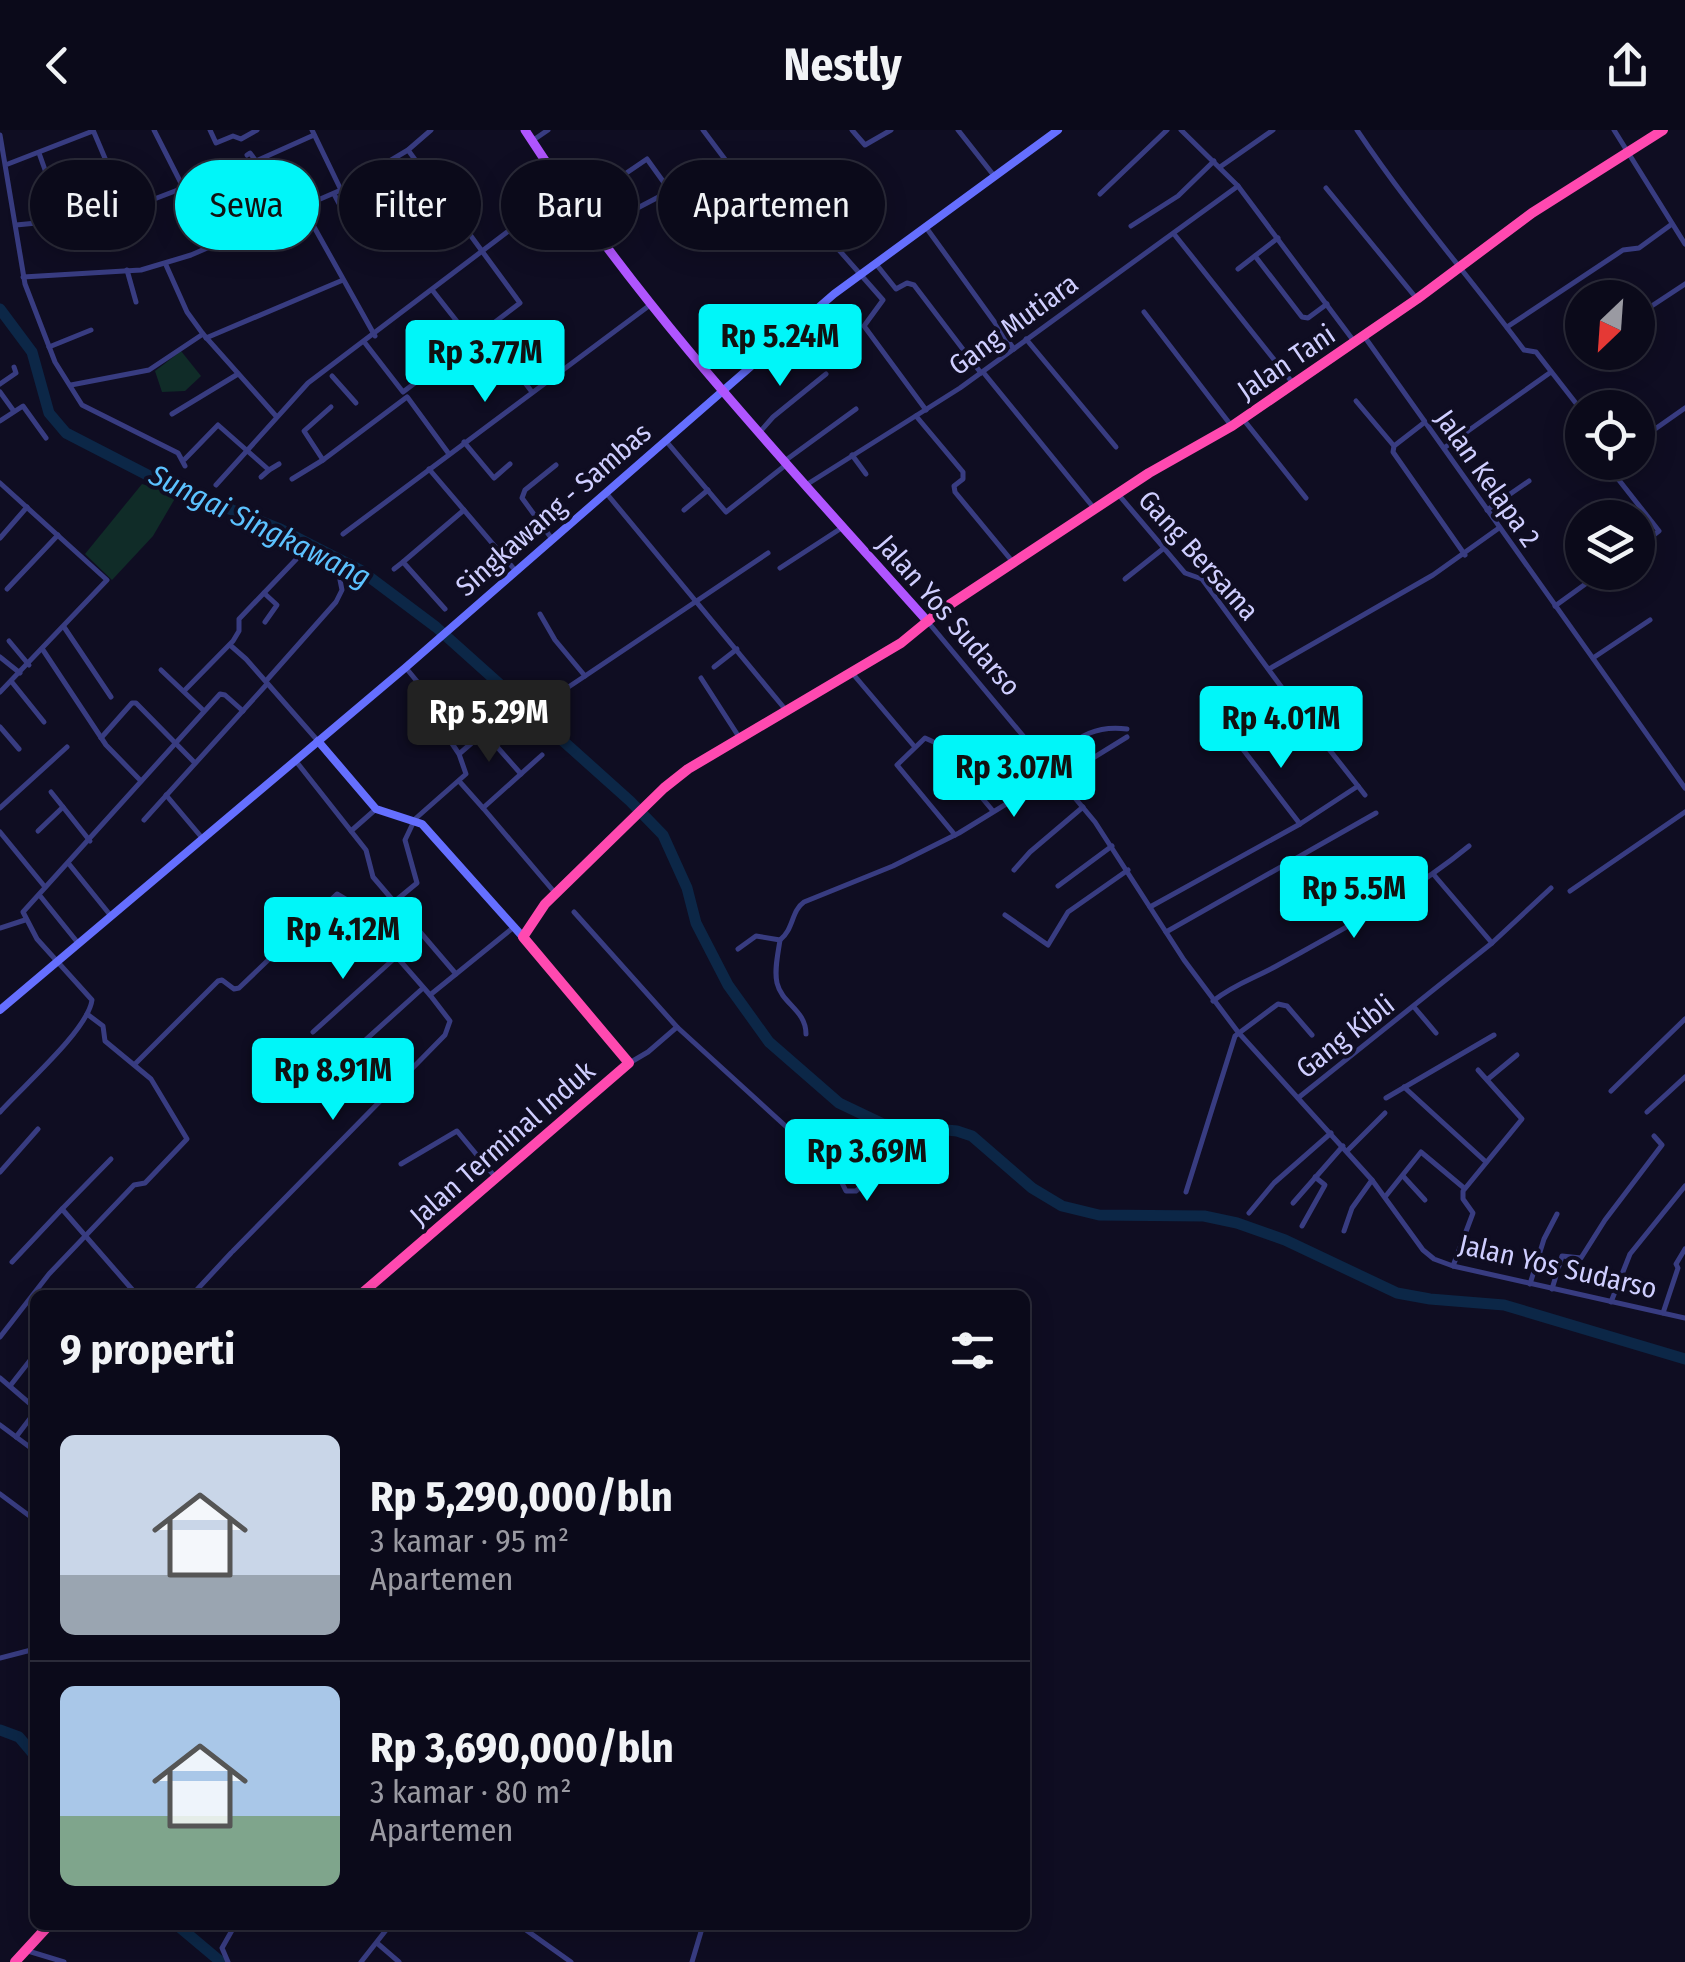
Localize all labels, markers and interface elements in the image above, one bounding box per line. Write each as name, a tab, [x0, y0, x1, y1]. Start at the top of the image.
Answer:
icon: back	[30, 38, 85, 93]
text: Nestly	[783, 38, 902, 92]
icon: share	[1600, 38, 1655, 93]
chip: Beli	[30, 160, 155, 250]
chip: Sewa	[175, 160, 319, 250]
chip: Filter	[339, 160, 481, 250]
chip: Baru	[501, 160, 638, 250]
chip: Apartemen	[658, 160, 885, 250]
street label: Gang Mutiara	[942, 267, 1084, 382]
north arrow	[1565, 280, 1655, 370]
map controls	[1565, 280, 1655, 590]
pin: Rp 5.24M	[677, 304, 883, 389]
text: Rp 5.24M	[721, 317, 839, 355]
street label: Jalan Tani	[1231, 318, 1341, 407]
pin: Rp 3.77M	[382, 320, 588, 405]
text: Rp 3.77M	[428, 333, 542, 371]
button: locate	[1565, 390, 1655, 480]
street label: Jalan Kelapa 2	[1428, 403, 1547, 553]
street label: Singkawang - Sambas	[449, 416, 658, 603]
water label: Sungai Singkawang	[142, 456, 377, 595]
street label: Gang Bersama	[1132, 484, 1266, 627]
button: layers	[1565, 500, 1655, 590]
street label: Jalan Yos Sudarso	[870, 528, 1027, 702]
pin: Rp 5.29M	[386, 680, 592, 765]
pin: Rp 4.01M	[1178, 686, 1384, 771]
text: Rp 5.29M	[429, 693, 549, 731]
text: Rp 4.01M	[1222, 699, 1340, 737]
pin: Rp 3.07M	[911, 735, 1117, 820]
text: Rp 3.07M	[955, 748, 1073, 786]
pin: Rp 5.5M	[1262, 856, 1446, 941]
text: Rp 5.5M	[1302, 869, 1406, 907]
pin: Rp 4.12M	[240, 897, 446, 982]
text: Rp 4.12M	[286, 910, 400, 948]
street label: Gang Kibli	[1290, 988, 1401, 1085]
pin: Rp 8.91M	[230, 1038, 436, 1123]
text: Rp 8.91M	[274, 1051, 392, 1089]
street label: Jalan Terminal Induk	[403, 1054, 602, 1233]
pin: Rp 3.69M	[764, 1119, 970, 1204]
text: Rp 3.69M	[807, 1132, 927, 1170]
street label: Jalan Yos Sudarso	[1456, 1228, 1660, 1305]
icon: filters	[945, 1323, 1000, 1378]
text: 9 properti	[60, 1325, 235, 1375]
text: Rp 5,290,000/bln	[370, 1472, 673, 1522]
icon: home	[140, 1475, 260, 1595]
text: 3 kamar · 95 m²	[370, 1522, 569, 1560]
text: Apartemen	[370, 1560, 514, 1598]
text: Rp 3,690,000/bln	[370, 1723, 674, 1773]
icon: home	[140, 1726, 260, 1846]
text: 3 kamar · 80 m²	[370, 1773, 572, 1811]
text: Apartemen	[370, 1811, 514, 1849]

